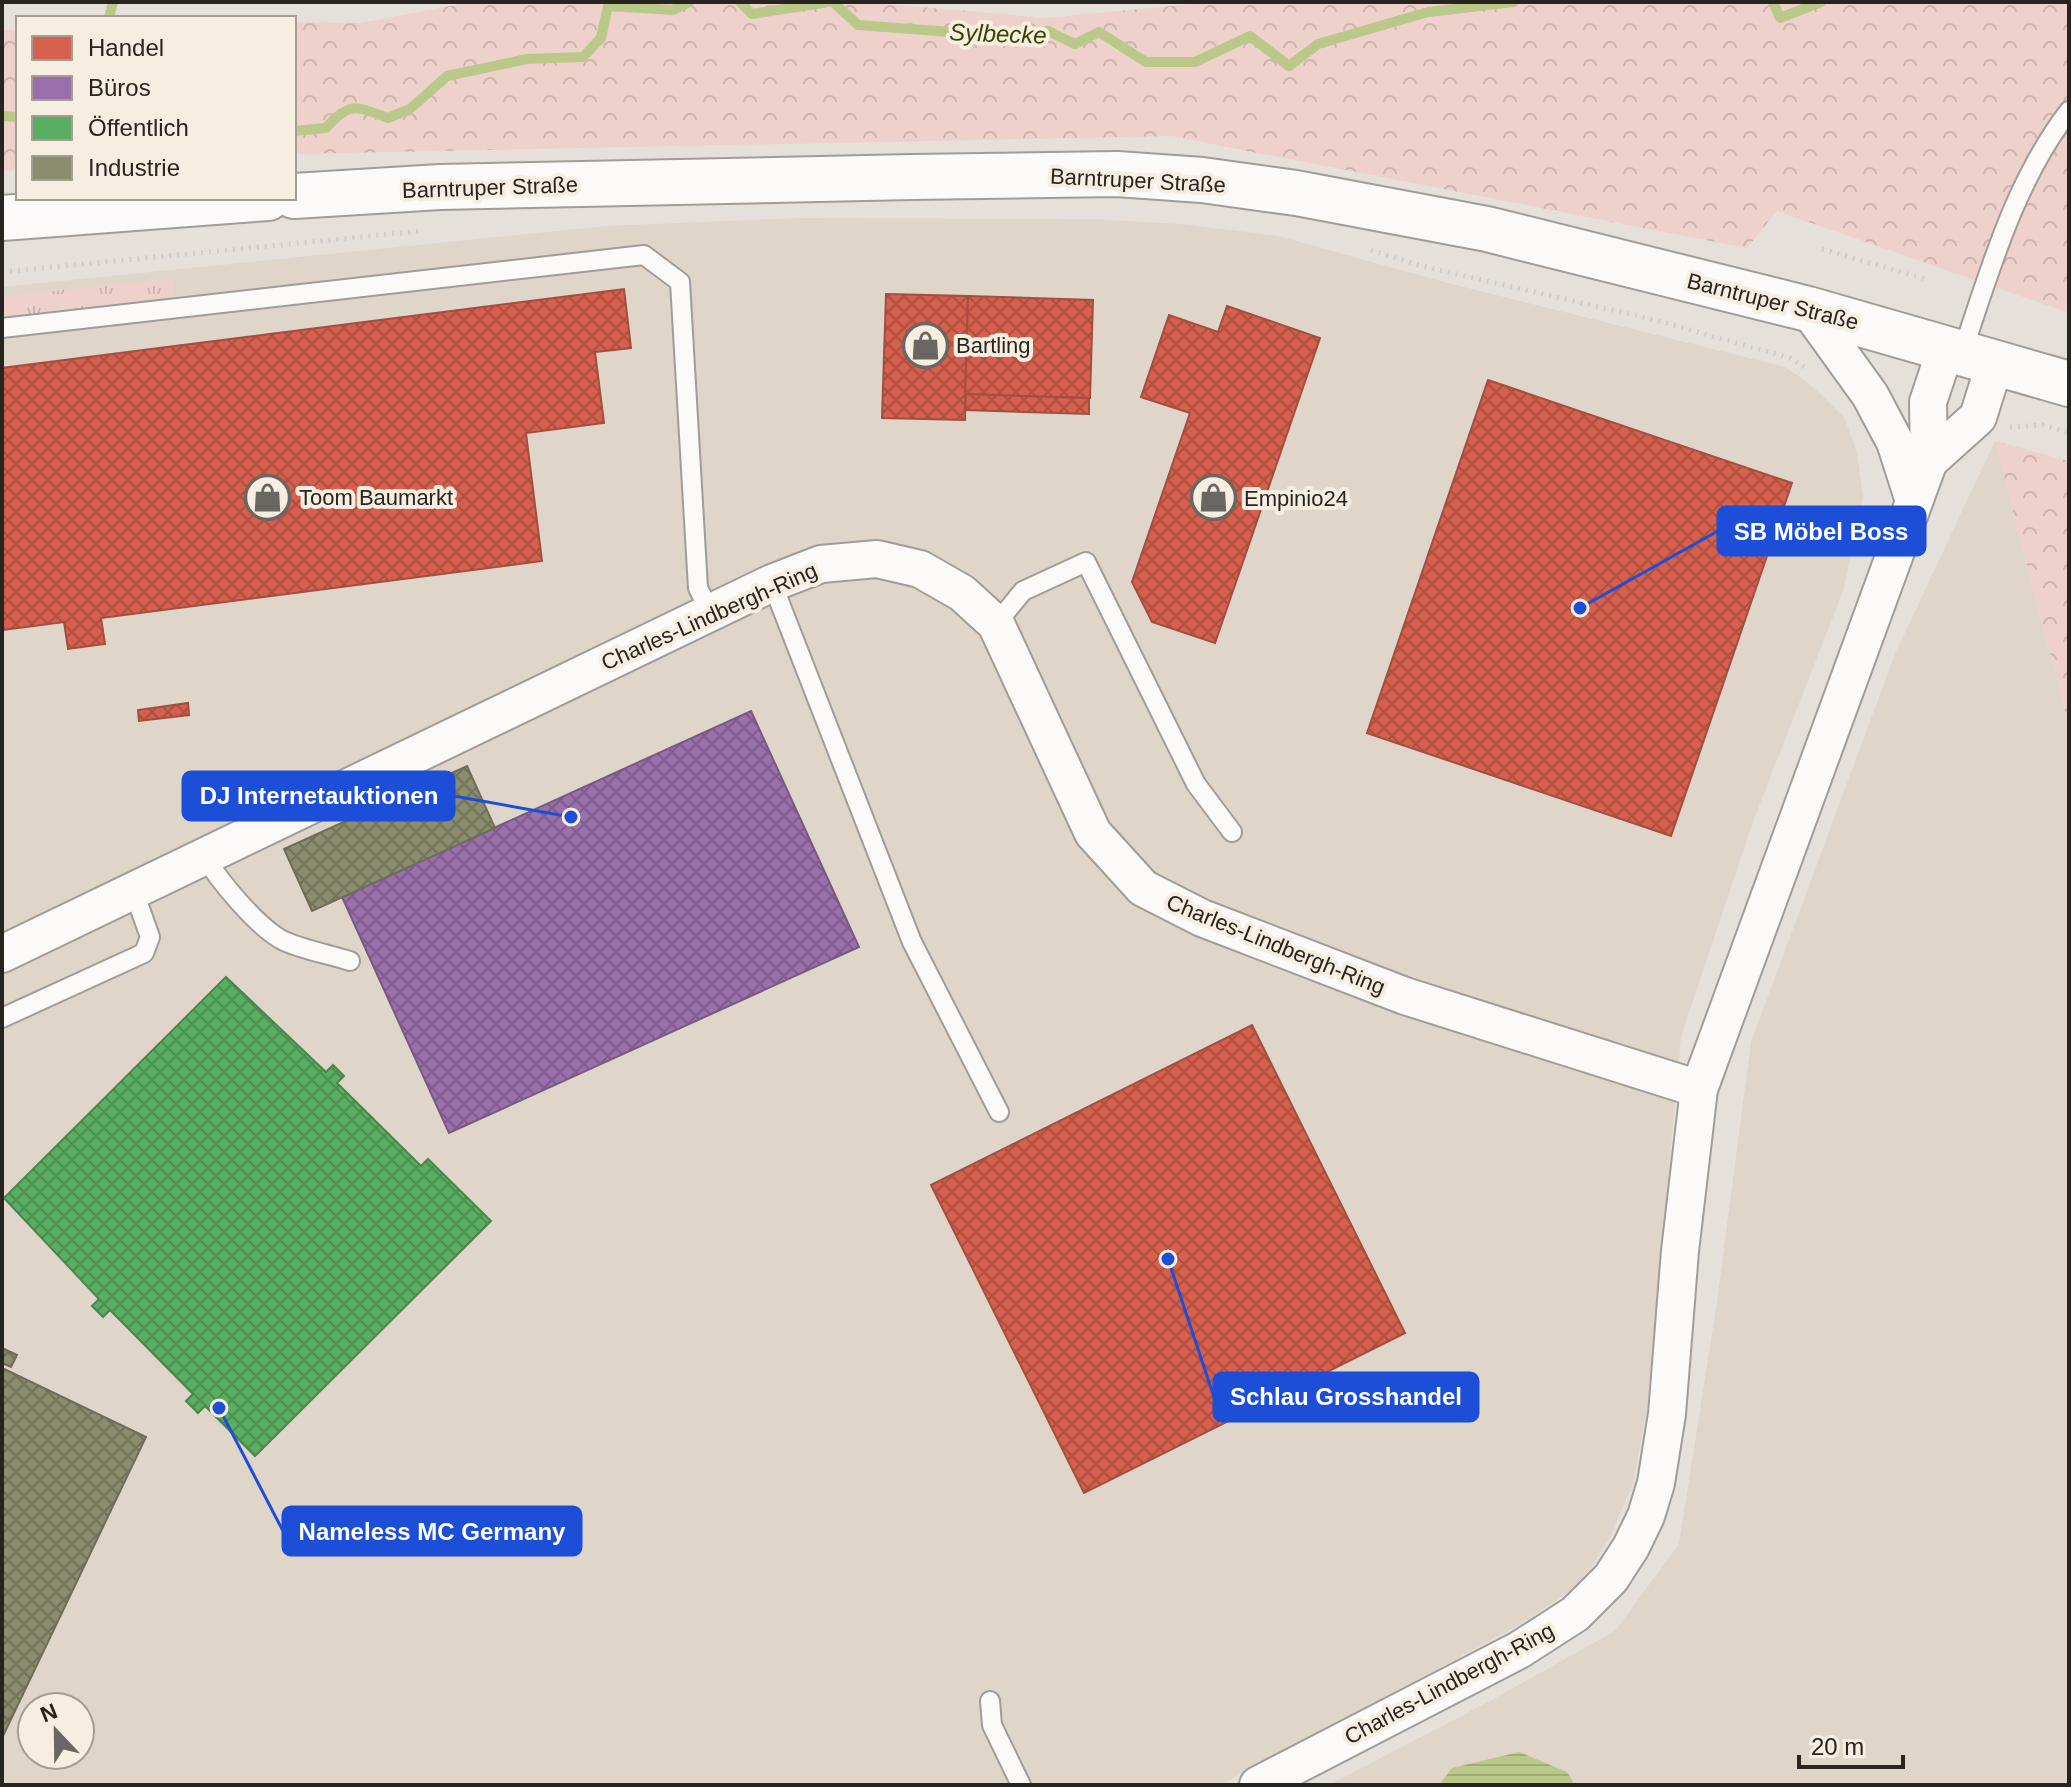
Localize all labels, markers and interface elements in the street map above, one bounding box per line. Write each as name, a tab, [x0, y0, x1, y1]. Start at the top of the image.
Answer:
legend	[16, 16, 296, 200]
water label: Sylbecke	[949, 18, 1047, 49]
text: Handel	[88, 34, 164, 61]
text: Büros	[88, 74, 151, 101]
text: Öffentlich	[88, 114, 189, 141]
text: Industrie	[88, 154, 180, 181]
street label: Barntruper Straße	[1049, 163, 1227, 198]
street label: Barntruper Straße	[402, 172, 578, 203]
street label: Barntruper Straße	[1684, 268, 1861, 335]
shop icon: Bartling	[901, 321, 949, 369]
place label: Bartling	[956, 333, 1031, 358]
shop icon: Toom Baumarkt	[244, 473, 292, 521]
shop icon: Empinio24	[1189, 474, 1237, 522]
place label: Toom Baumarkt	[299, 485, 453, 510]
place label: Empinio24	[1244, 486, 1348, 511]
callout: SB Möbel Boss	[1718, 507, 1925, 555]
text: SB Möbel Boss	[1734, 518, 1908, 545]
street label: Charles-Lindbergh-Ring	[597, 558, 821, 675]
callout: DJ Internetauktionen	[183, 772, 454, 820]
text: DJ Internetauktionen	[200, 782, 438, 809]
street label: Charles-Lindbergh-Ring	[1163, 889, 1389, 1000]
callout: Schlau Grosshandel	[1214, 1373, 1478, 1421]
text: Schlau Grosshandel	[1230, 1383, 1462, 1410]
callout: Nameless MC Germany	[283, 1507, 581, 1555]
text: Nameless MC Germany	[299, 1518, 566, 1545]
street label: Charles-Lindbergh-Ring	[1340, 1618, 1558, 1749]
north arrow	[16, 1691, 96, 1771]
text: N	[37, 1698, 61, 1727]
scale bar	[1799, 1719, 1903, 1769]
text: 20 m	[1811, 1733, 1864, 1760]

